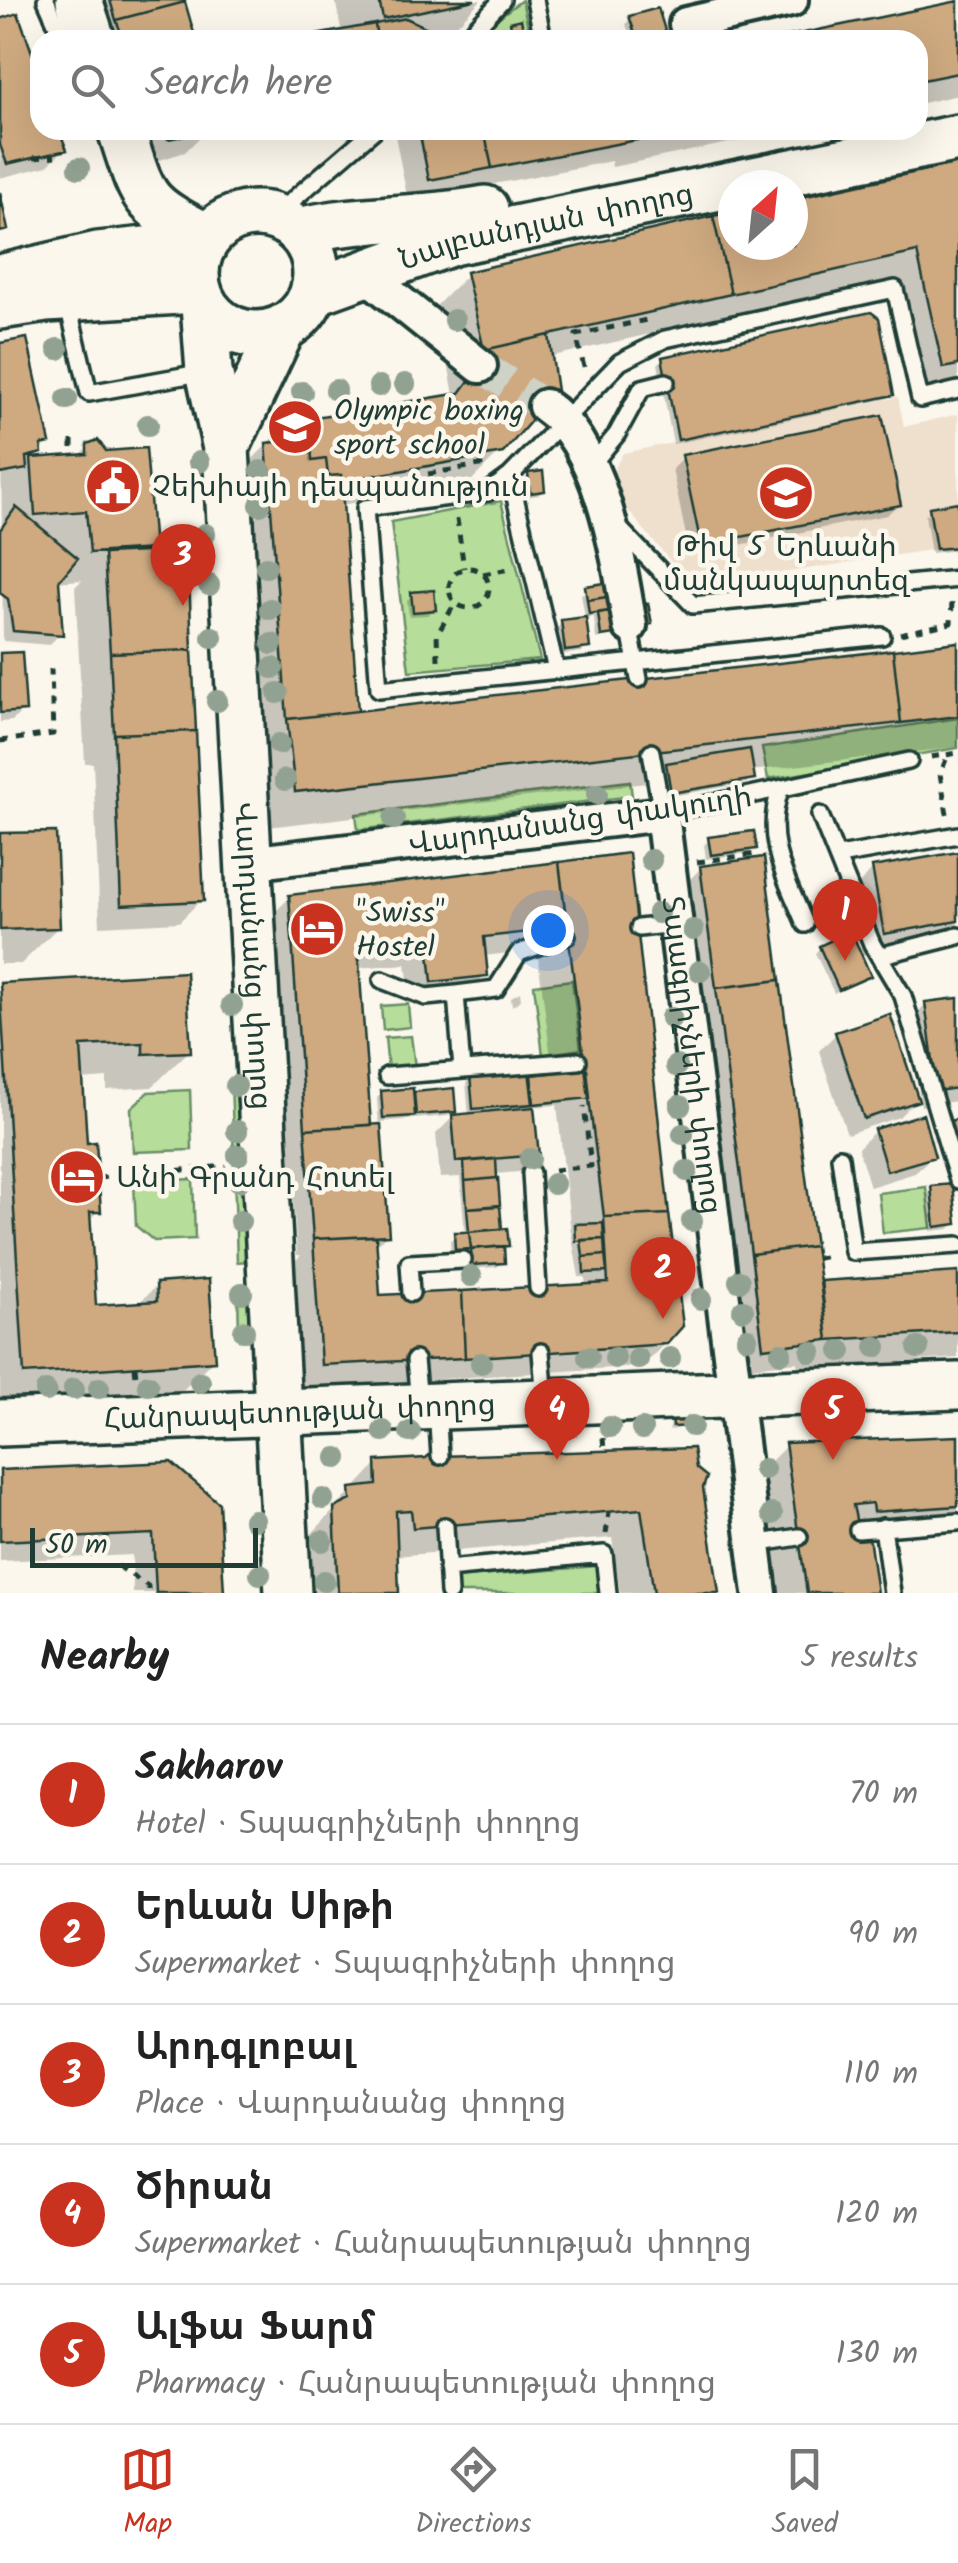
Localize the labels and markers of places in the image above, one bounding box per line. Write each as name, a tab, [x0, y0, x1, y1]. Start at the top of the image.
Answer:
place label: Olympic boxing sport school	[334, 388, 524, 470]
school or university icon: Olympic boxing sport school	[265, 397, 325, 457]
public building icon: Չեխիայի դեսպանություն	[83, 456, 143, 516]
school or university icon: Թիվ 5 Երևանի մանկապարտեզ	[756, 463, 816, 523]
place label: Չեխիայի դեսպանություն	[152, 464, 528, 512]
pin: 3	[150, 524, 216, 606]
place label: Թիվ 5 Երևանի մանկապարտեզ	[663, 524, 911, 606]
pin: 1	[812, 878, 878, 961]
place label: "Swiss" Hostel	[356, 890, 445, 972]
hotel icon: "Swiss" Hostel	[287, 899, 347, 959]
hotel icon: Անի Գրանդ Հոտել	[47, 1147, 107, 1207]
place label: Անի Գրանդ Հոտել	[116, 1155, 395, 1203]
pin: 2	[630, 1236, 696, 1319]
pin: 4	[524, 1378, 590, 1460]
pin: 5	[800, 1378, 866, 1460]

